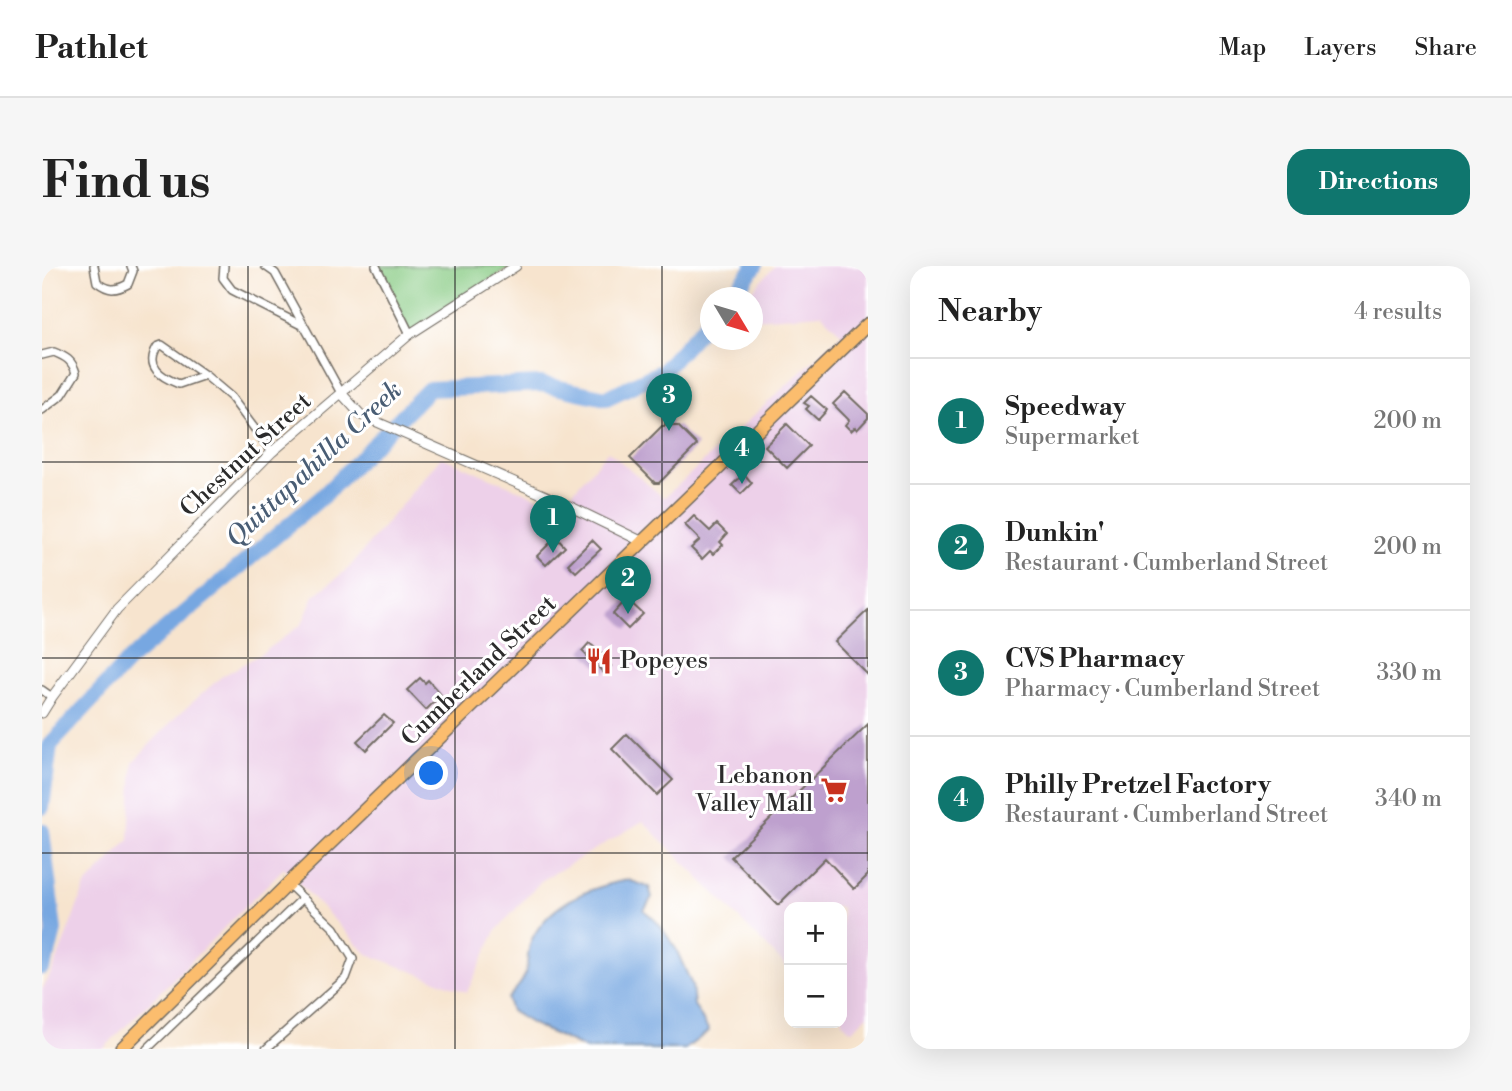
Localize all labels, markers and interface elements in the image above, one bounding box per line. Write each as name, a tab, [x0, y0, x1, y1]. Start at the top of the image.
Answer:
text: Pathlet	[35, 28, 148, 69]
text: Map	[1219, 33, 1266, 63]
text: Layers	[1304, 33, 1376, 63]
text: Share	[1414, 33, 1477, 63]
button: Directions	[1287, 149, 1470, 215]
text: Find us	[42, 152, 211, 213]
north arrow	[700, 287, 763, 350]
text: Nearby	[938, 293, 1042, 331]
text: 4 results	[1354, 298, 1442, 326]
pin: 3	[646, 373, 692, 431]
water label: Quittapahilla Creek	[219, 374, 409, 554]
street label: Chestnut Street	[174, 386, 318, 524]
text: Speedway	[1005, 391, 1126, 423]
text: 1	[955, 407, 967, 435]
text: 200 m	[1374, 407, 1442, 435]
text: Supermarket	[1005, 423, 1140, 451]
pin: 4	[719, 426, 765, 484]
pin: 1	[530, 495, 576, 553]
text: Dunkin'	[1005, 517, 1104, 549]
text: 2	[954, 533, 968, 561]
text: 200 m	[1374, 533, 1442, 561]
text: Restaurant · Cumberland Street	[1005, 549, 1328, 577]
pin: 2	[605, 556, 651, 614]
street label: Cumberland Street	[395, 589, 563, 753]
text: CVS Pharmacy	[1005, 643, 1185, 675]
restaurant icon: Popeyes	[584, 646, 614, 676]
place label: Popeyes	[620, 646, 708, 676]
text: 3	[954, 659, 968, 687]
text: 330 m	[1376, 659, 1442, 687]
text: Pharmacy · Cumberland Street	[1005, 675, 1320, 703]
your location	[414, 756, 448, 790]
place label: Lebanon Valley Mall	[694, 761, 813, 819]
text: Philly Pretzel Factory	[1005, 769, 1271, 801]
supermarket icon: Lebanon Valley Mall	[819, 775, 849, 805]
text: 4	[953, 785, 969, 813]
text: 340 m	[1375, 785, 1442, 813]
text: Restaurant · Cumberland Street	[1005, 801, 1328, 829]
map controls	[784, 902, 847, 1028]
button: +	[784, 902, 847, 965]
button: −	[784, 965, 847, 1028]

